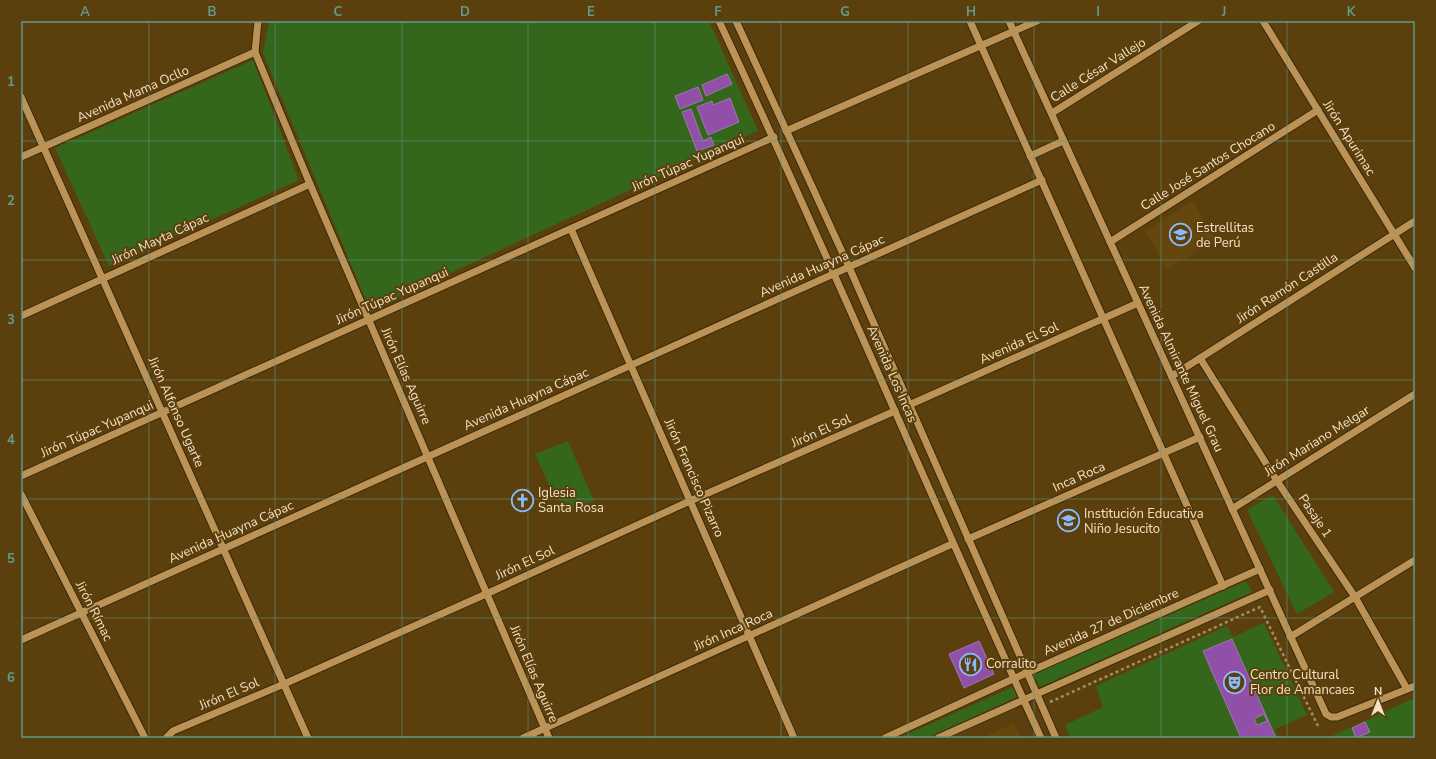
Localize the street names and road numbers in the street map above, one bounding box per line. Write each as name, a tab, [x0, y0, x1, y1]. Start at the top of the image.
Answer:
street label: Calle César Vallejo	[1047, 33, 1149, 107]
street label: Avenida Mama Ocllo	[74, 61, 192, 127]
street label: Jirón Apurimac	[1318, 96, 1379, 179]
street label: Calle José Santos Chocano	[1137, 117, 1279, 215]
street label: Jirón Túpac Yupanqui	[628, 130, 747, 196]
street label: Jirón Mayta Cápac	[108, 209, 211, 270]
street label: Avenida Huayna Cápac	[757, 230, 887, 302]
street label: Jirón Ramón Castilla	[1232, 248, 1341, 328]
street label: Jirón Túpac Yupanqui	[332, 263, 451, 329]
street label: Avenida Almirante Miguel Grau	[1134, 281, 1228, 455]
street label: Avenida El Sol	[977, 317, 1061, 368]
street label: Avenida Los Incas	[863, 323, 921, 425]
street label: Jirón Elías Aguirre	[376, 324, 435, 427]
street label: Jirón Alfonso Ugarte	[143, 353, 208, 470]
street label: Avenida Huayna Cápac	[461, 363, 591, 435]
street label: Jirón Túpac Yupanqui	[37, 396, 156, 462]
street label: Jirón Mariano Melgar	[1260, 401, 1373, 481]
street label: Jirón El Sol	[787, 410, 854, 453]
street label: Jirón Francisco Pizarro	[659, 415, 728, 540]
street label: Inca Roca	[1050, 457, 1108, 497]
street label: Pasaje 1	[1294, 491, 1336, 541]
street label: Avenida Huayna Cápac	[166, 496, 296, 568]
street label: Jirón El Sol	[491, 541, 558, 585]
street label: Jirón Rímac	[71, 577, 117, 644]
street label: Avenida 27 de Diciembre	[1040, 584, 1182, 660]
street label: Jirón Inca Roca	[689, 604, 776, 656]
street label: Jirón Elías Aguirre	[505, 622, 563, 726]
street label: Jirón El Sol	[195, 673, 262, 715]

